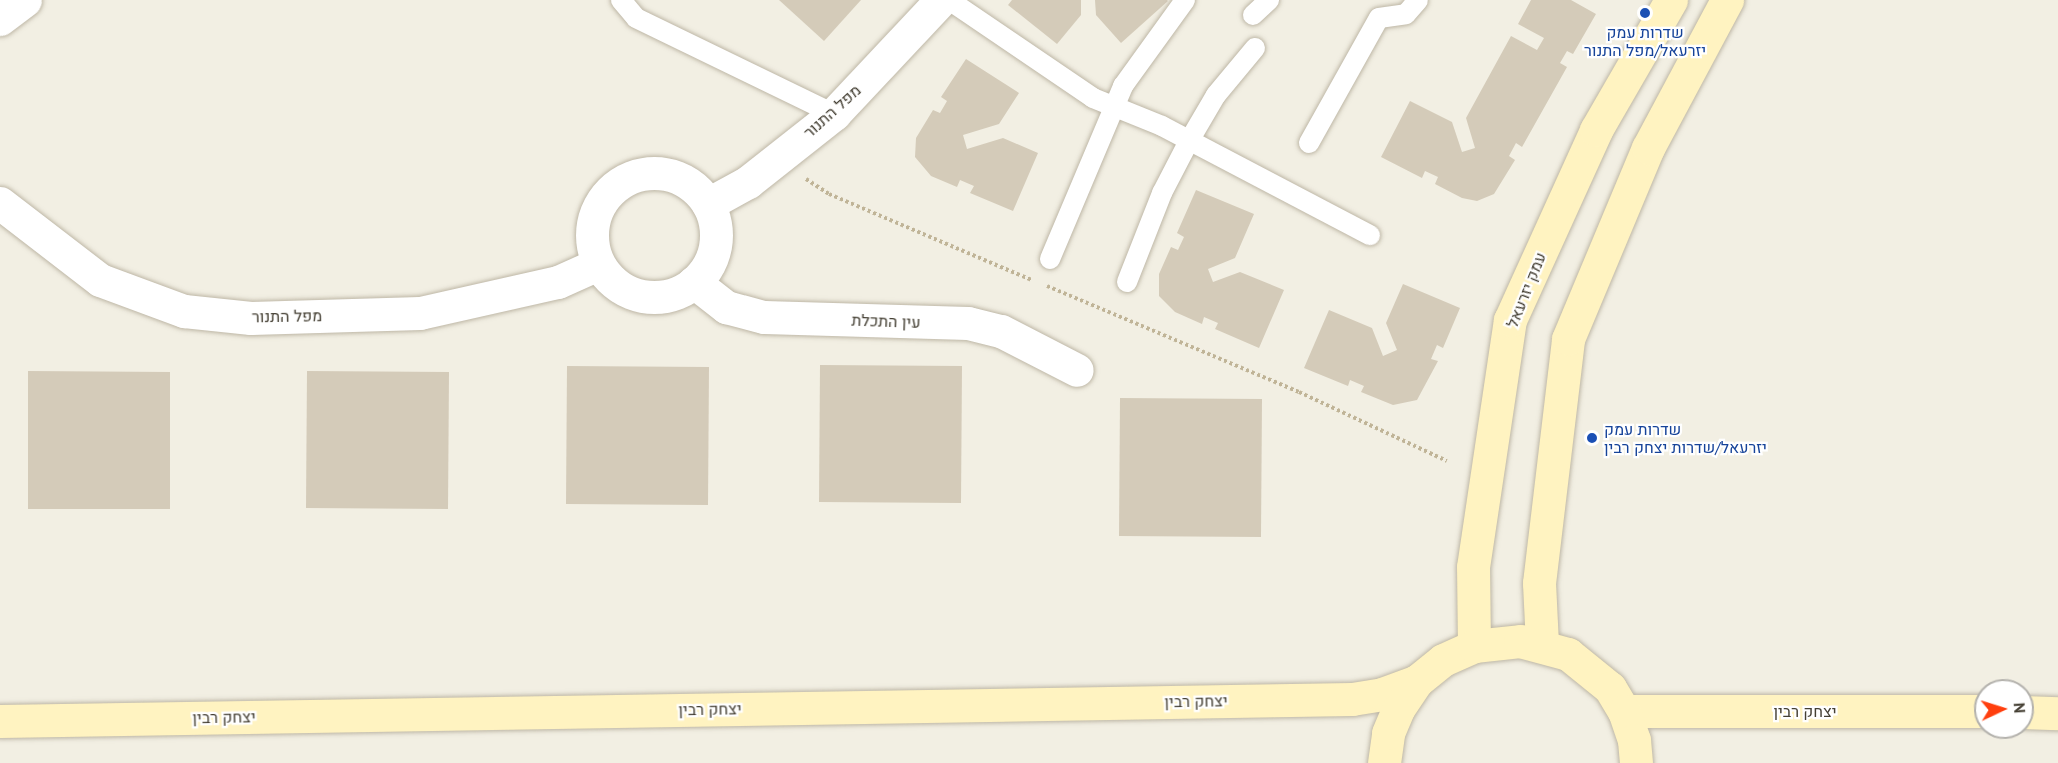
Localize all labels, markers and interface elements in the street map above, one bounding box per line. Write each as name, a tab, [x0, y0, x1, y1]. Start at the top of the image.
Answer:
marker: שדרות עמק יזרעאל/מפל התנור	[1638, 6, 1652, 20]
place label: שדרות עמק יזרעאל/מפל התנור	[1584, 22, 1706, 60]
street label: מפל התנור	[799, 80, 865, 142]
street label: עמק יזרעאל	[1502, 249, 1550, 331]
street label: מפל התנור	[252, 306, 322, 326]
street label: עין התכלת	[851, 310, 921, 332]
place label: שדרות עמק יזרעאל/שדרות יצחק רבין	[1604, 419, 1767, 457]
marker: שדרות עמק יזרעאל/שדרות יצחק רבין	[1585, 431, 1599, 445]
north arrow	[1974, 679, 2034, 739]
street label: יצחק רבין	[1164, 691, 1228, 711]
street label: יצחק רבין	[678, 699, 742, 719]
street label: יצחק רבין	[1773, 701, 1837, 721]
text: N	[2010, 702, 2030, 714]
street label: יצחק רבין	[192, 707, 256, 727]

